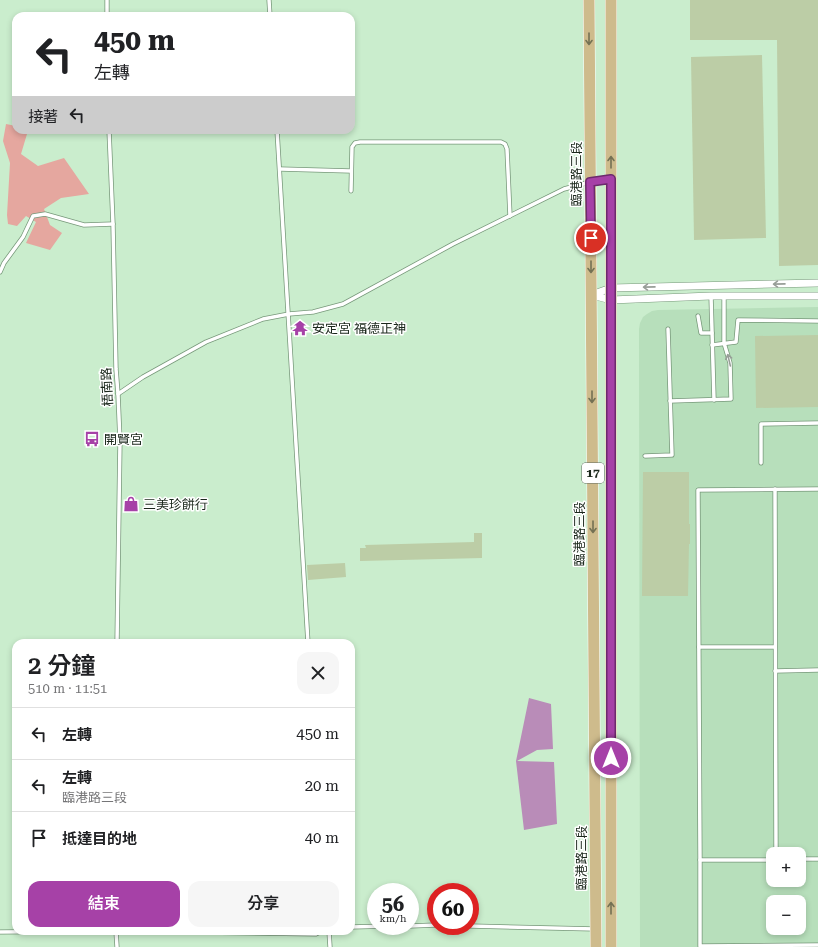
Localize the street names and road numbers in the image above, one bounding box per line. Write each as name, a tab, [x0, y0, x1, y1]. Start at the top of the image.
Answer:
street label: 臨港路三段	[569, 141, 584, 207]
street label: 梧南路	[98, 367, 116, 407]
road number: 17	[582, 463, 604, 483]
street label: 臨港路三段	[572, 501, 587, 567]
street label: 臨港路三段	[574, 825, 589, 891]

